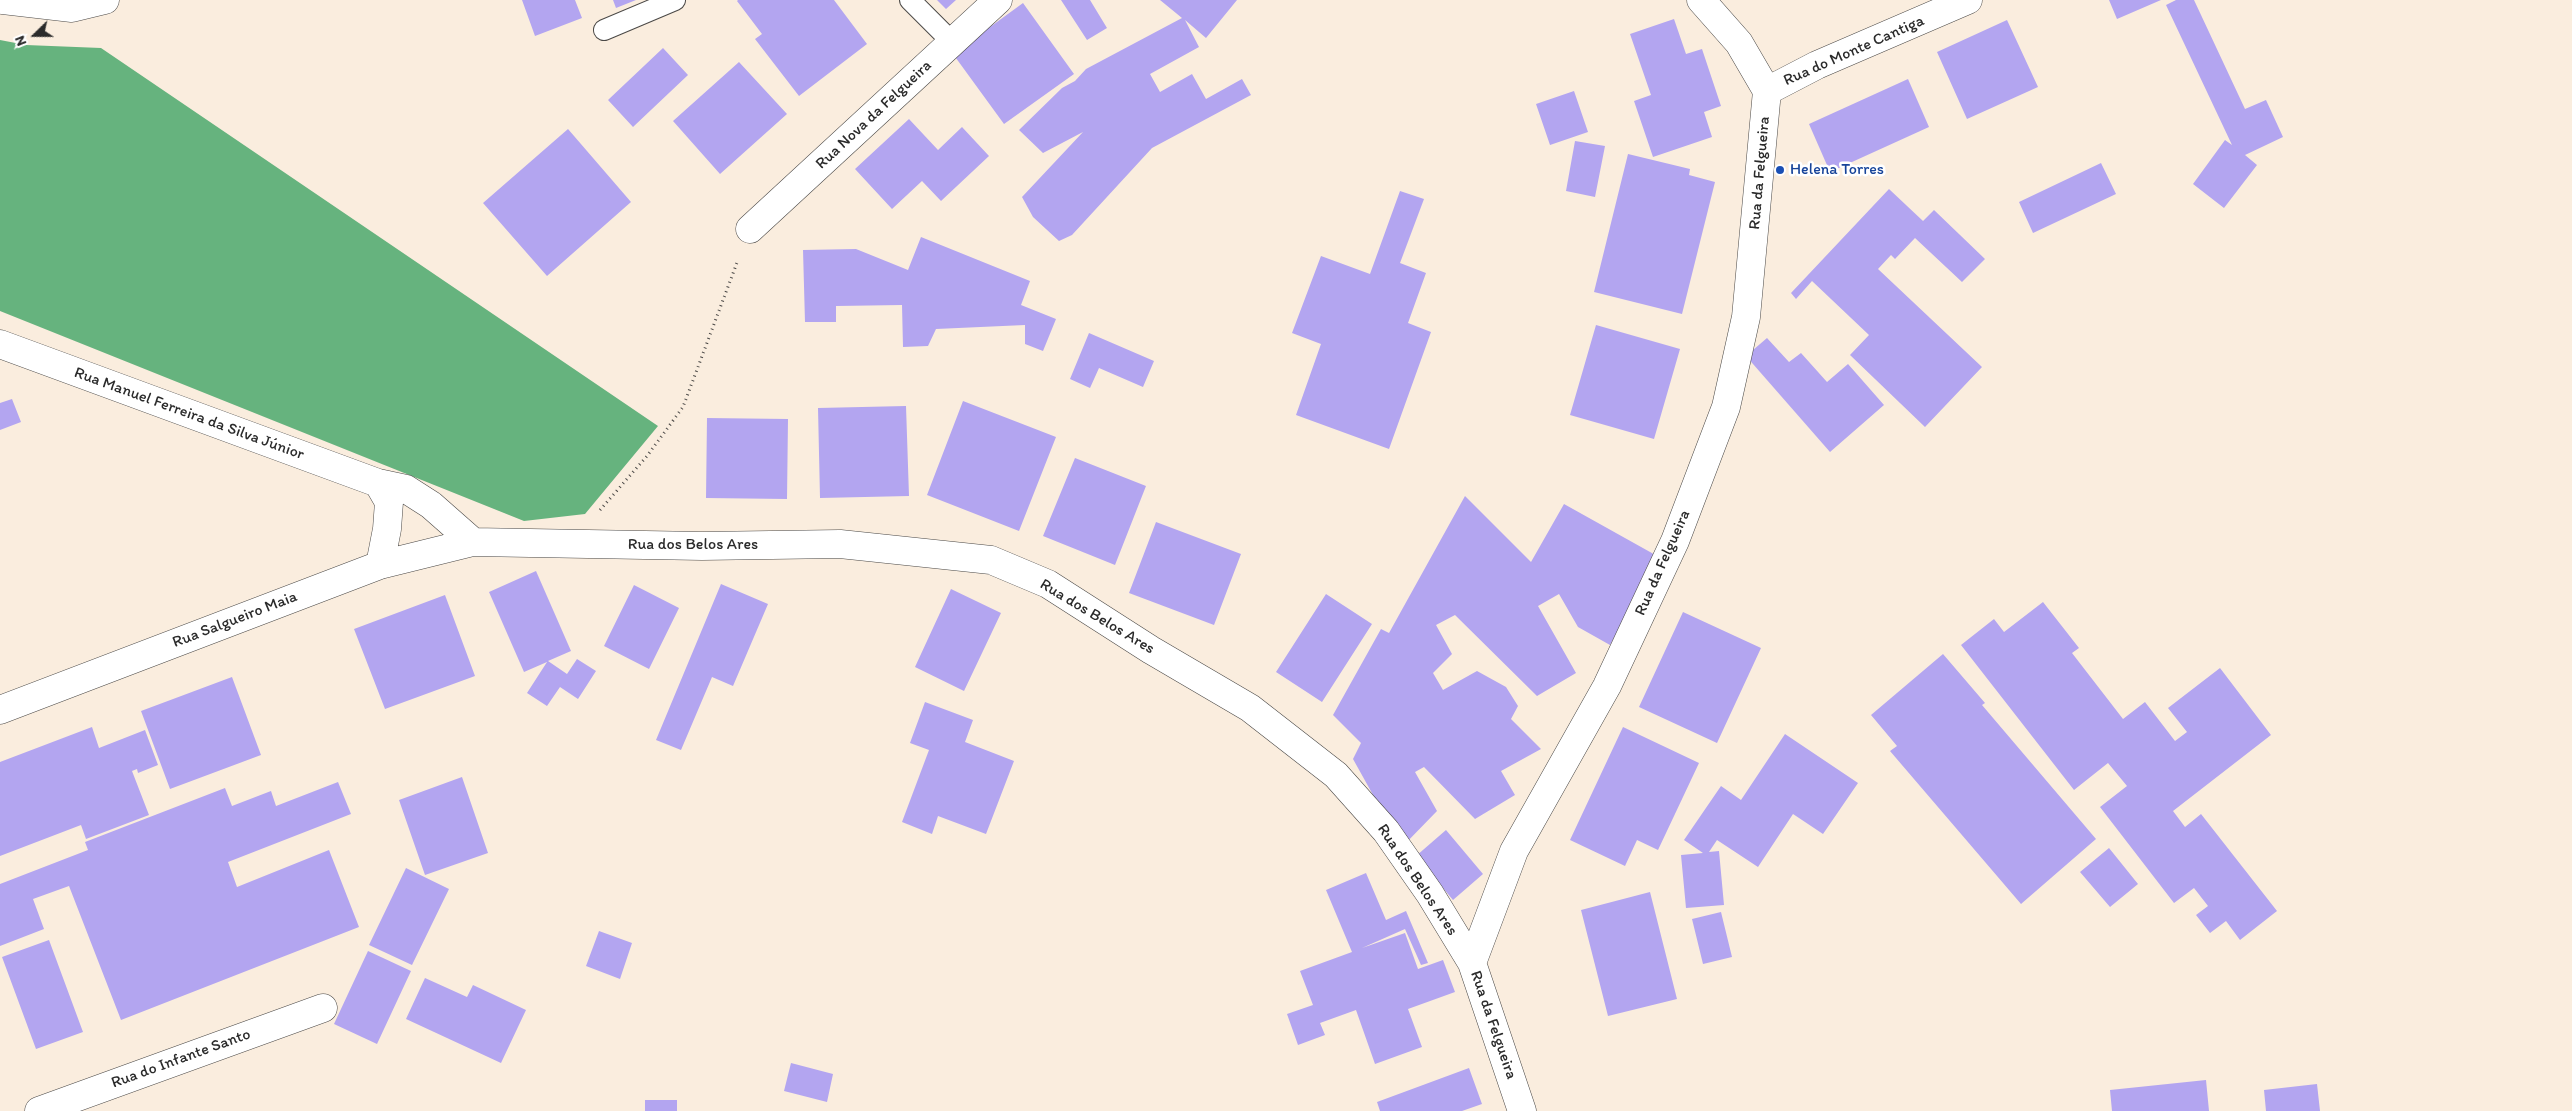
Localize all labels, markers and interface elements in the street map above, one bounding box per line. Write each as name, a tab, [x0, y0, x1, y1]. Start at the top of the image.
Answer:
north arrow	[10, 10, 60, 60]
street label: Rua do Monte Cantiga	[1781, 11, 1927, 91]
text: N	[11, 33, 30, 48]
street label: Rua Nova da Felgueira	[812, 56, 936, 174]
street label: Rua da Felgueira	[1745, 116, 1775, 230]
place label: Helena Torres	[1790, 160, 1884, 180]
marker: Helena Torres	[1774, 164, 1786, 176]
street label: Rua Manuel Ferreira da Silva Júnior	[71, 363, 307, 465]
street label: Rua da Felgueira	[1631, 507, 1695, 619]
street label: Rua dos Belos Ares	[628, 535, 758, 555]
street label: Rua dos Belos Ares	[1036, 575, 1158, 659]
street label: Rua Salgueiro Maia	[170, 587, 300, 653]
street label: Rua dos Belos Ares	[1373, 821, 1461, 939]
street label: Rua da Felgueira	[1465, 968, 1521, 1082]
street label: Rua do Infante Santo	[109, 1025, 253, 1093]

